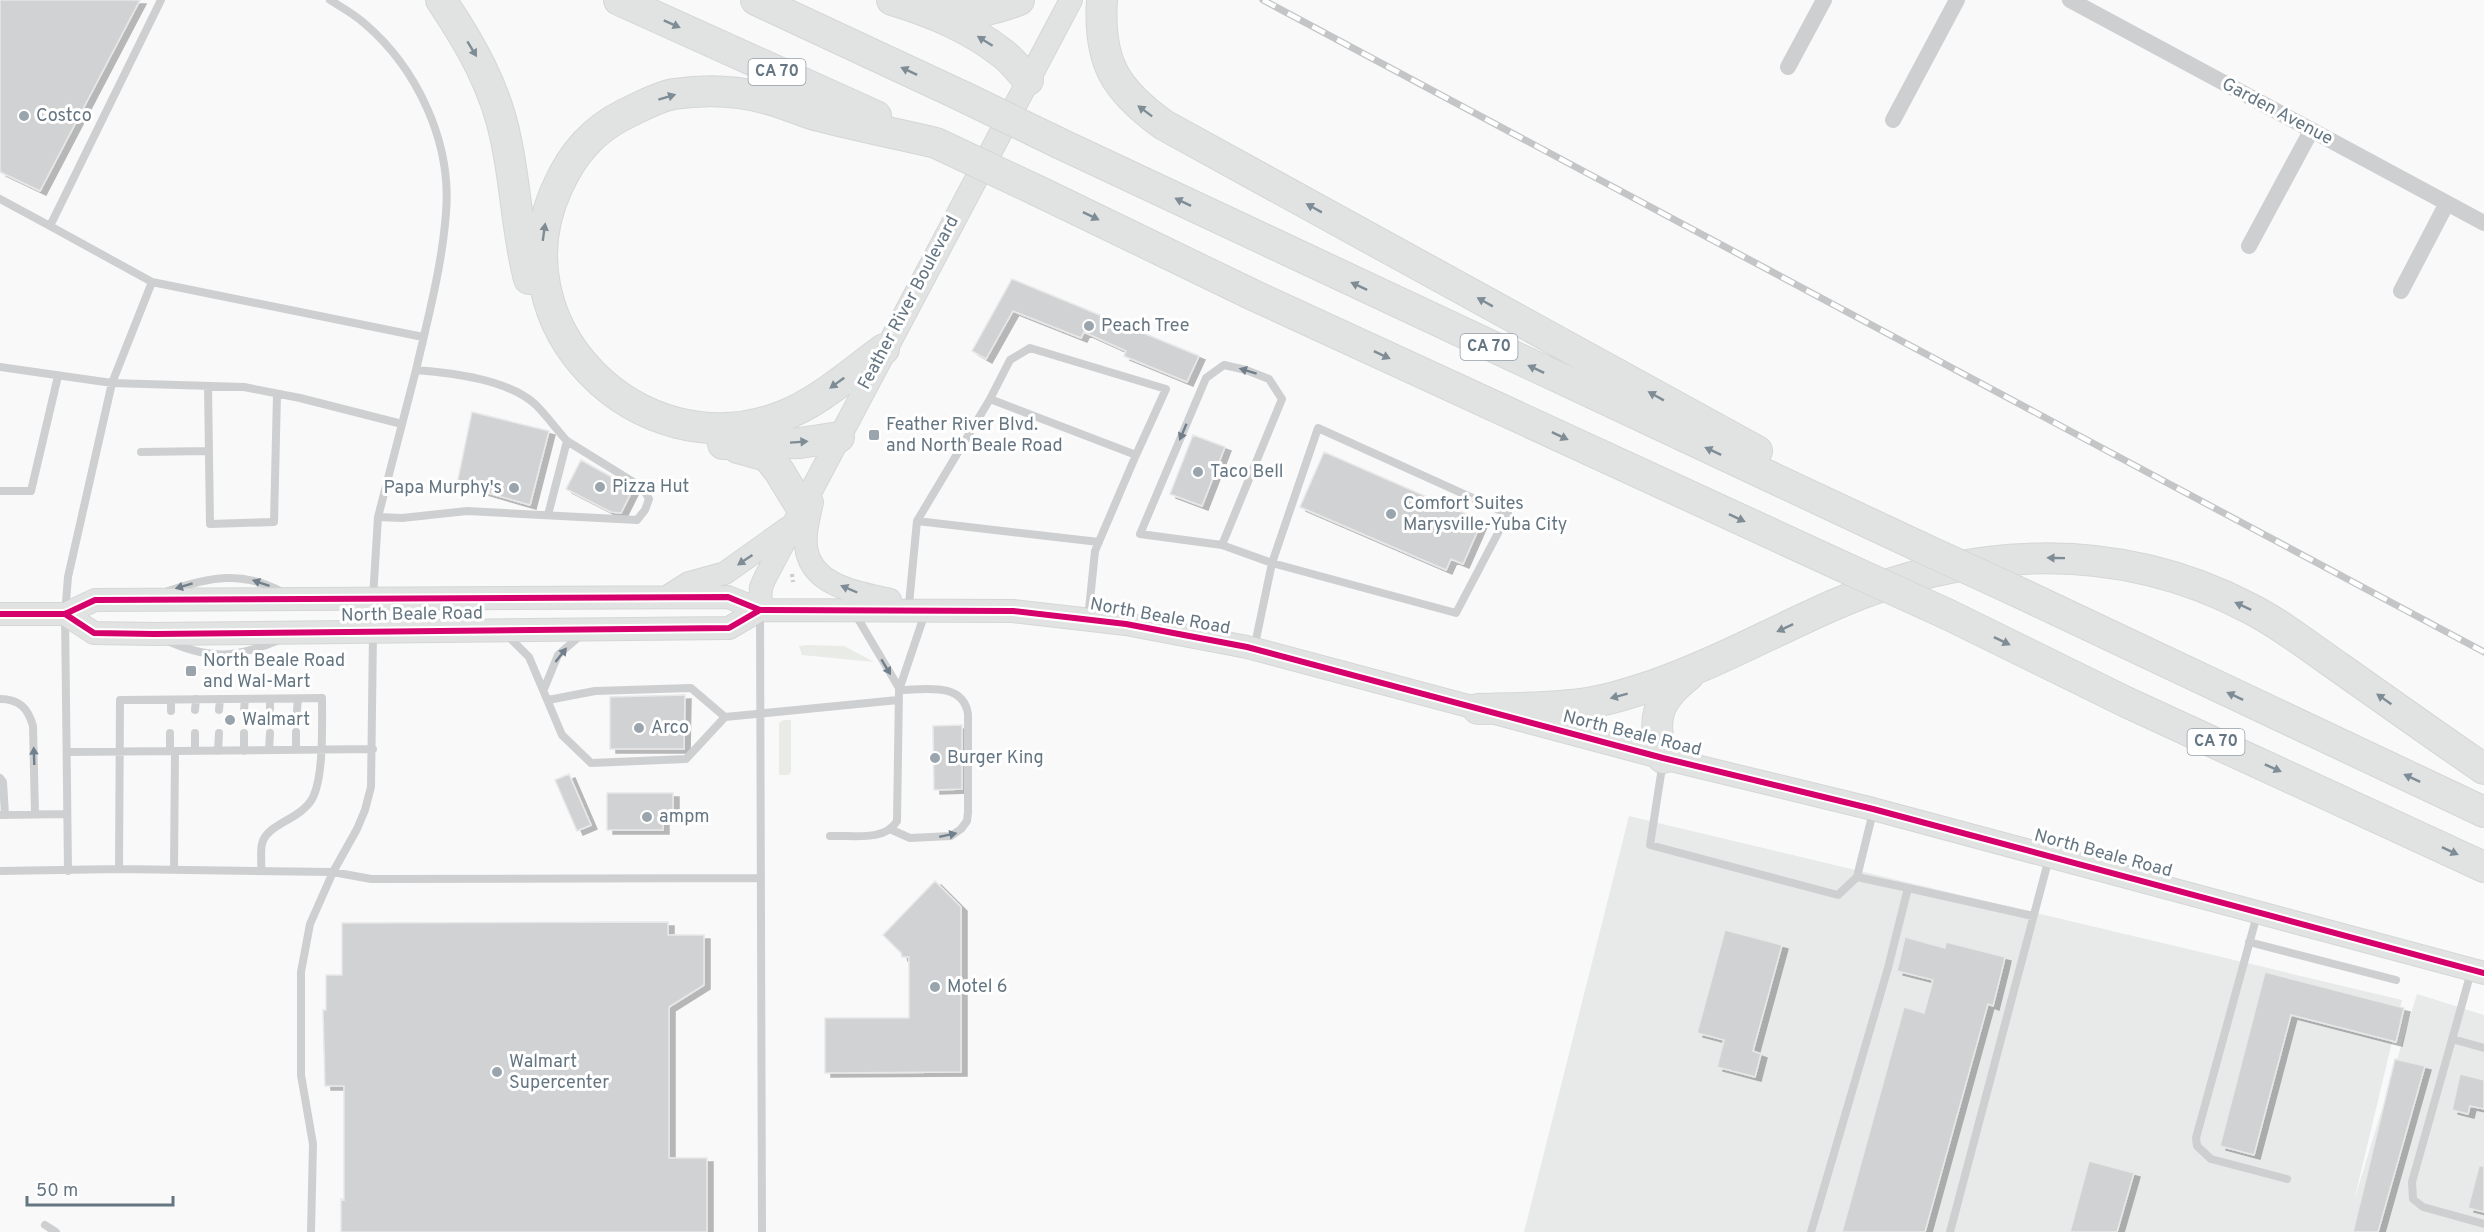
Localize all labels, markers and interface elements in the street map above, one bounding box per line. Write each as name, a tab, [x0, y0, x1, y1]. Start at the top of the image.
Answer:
one-way arrow	[664, 19, 682, 29]
one-way arrow	[976, 36, 993, 47]
one-way arrow	[467, 41, 478, 57]
road number: CA 70	[748, 59, 806, 85]
one-way arrow	[900, 66, 917, 75]
street label: Garden Avenue	[2218, 73, 2336, 151]
one-way arrow	[658, 92, 676, 101]
place label: Costco	[36, 105, 92, 128]
one-way arrow	[1138, 106, 1153, 118]
marker: Costco	[17, 109, 31, 123]
one-way arrow	[1175, 198, 1192, 207]
one-way arrow	[1306, 203, 1323, 213]
street label: Feather River Boulevard	[853, 212, 965, 394]
one-way arrow	[1082, 212, 1099, 221]
one-way arrow	[539, 222, 548, 241]
one-way arrow	[1351, 281, 1368, 290]
one-way arrow	[1477, 297, 1494, 307]
place label: Peach Tree	[1101, 315, 1190, 338]
marker: Peach Tree	[1082, 319, 1096, 333]
road number: CA 70	[1460, 334, 1518, 360]
one-way arrow	[1374, 350, 1391, 359]
one-way arrow	[1527, 364, 1544, 373]
one-way arrow	[1239, 366, 1257, 375]
one-way arrow	[829, 377, 844, 389]
one-way arrow	[1647, 391, 1664, 401]
place label: Feather River Blvd. and North Beale Road	[886, 414, 1063, 458]
one-way arrow	[1178, 423, 1188, 441]
marker: Feather River Blvd. and North Beale Road	[867, 428, 881, 442]
one-way arrow	[1551, 432, 1568, 441]
one-way arrow	[790, 438, 809, 447]
one-way arrow	[1704, 446, 1721, 455]
place label: Taco Bell	[1210, 461, 1284, 484]
marker: Taco Bell	[1191, 465, 1205, 479]
place label: Pizza Hut	[612, 476, 689, 499]
place label: Papa Murphy's	[383, 477, 502, 500]
marker: Pizza Hut	[593, 480, 607, 494]
marker: Papa Murphy's	[507, 481, 521, 495]
place label: Comfort Suites Marysville-Yuba City	[1403, 493, 1567, 537]
marker: Comfort Suites Marysville-Yuba City	[1384, 507, 1398, 521]
one-way arrow	[1728, 513, 1745, 522]
one-way arrow	[2047, 553, 2066, 563]
one-way arrow	[737, 554, 753, 565]
one-way arrow	[252, 578, 270, 588]
one-way arrow	[175, 582, 193, 591]
one-way arrow	[840, 584, 858, 594]
street label: North Beale Road	[1088, 593, 1232, 641]
one-way arrow	[2235, 601, 2252, 610]
street label: North Beale Road	[341, 602, 483, 628]
one-way arrow	[1777, 623, 1794, 632]
one-way arrow	[1993, 636, 2010, 645]
one-way arrow	[554, 647, 567, 663]
place label: North Beale Road and Wal-Mart	[203, 650, 345, 694]
one-way arrow	[881, 659, 892, 675]
marker: North Beale Road and Wal-Mart	[184, 664, 198, 678]
one-way arrow	[1610, 691, 1628, 701]
one-way arrow	[2226, 691, 2244, 701]
one-way arrow	[2377, 694, 2392, 706]
street label: North Beale Road	[1560, 706, 1704, 762]
place label: Walmart	[242, 709, 310, 732]
marker: Walmart	[223, 713, 237, 727]
place label: Arco	[651, 717, 689, 740]
marker: Arco	[632, 721, 646, 735]
road number: CA 70	[2188, 729, 2244, 755]
one-way arrow	[29, 746, 38, 765]
place label: Burger King	[947, 747, 1044, 770]
marker: Burger King	[928, 751, 942, 765]
one-way arrow	[2264, 764, 2282, 774]
one-way arrow	[2403, 774, 2420, 783]
place label: ampm	[659, 806, 710, 829]
marker: ampm	[640, 810, 654, 824]
street label: North Beale Road	[2031, 824, 2175, 884]
one-way arrow	[939, 830, 958, 839]
one-way arrow	[2441, 847, 2458, 856]
place label: Motel 6	[947, 976, 1007, 999]
marker: Motel 6	[928, 980, 942, 994]
place label: Walmart Supercenter	[509, 1051, 609, 1095]
marker: Walmart Supercenter	[490, 1065, 504, 1079]
scale bar	[27, 1169, 172, 1207]
text: 50 m	[36, 1180, 78, 1203]

